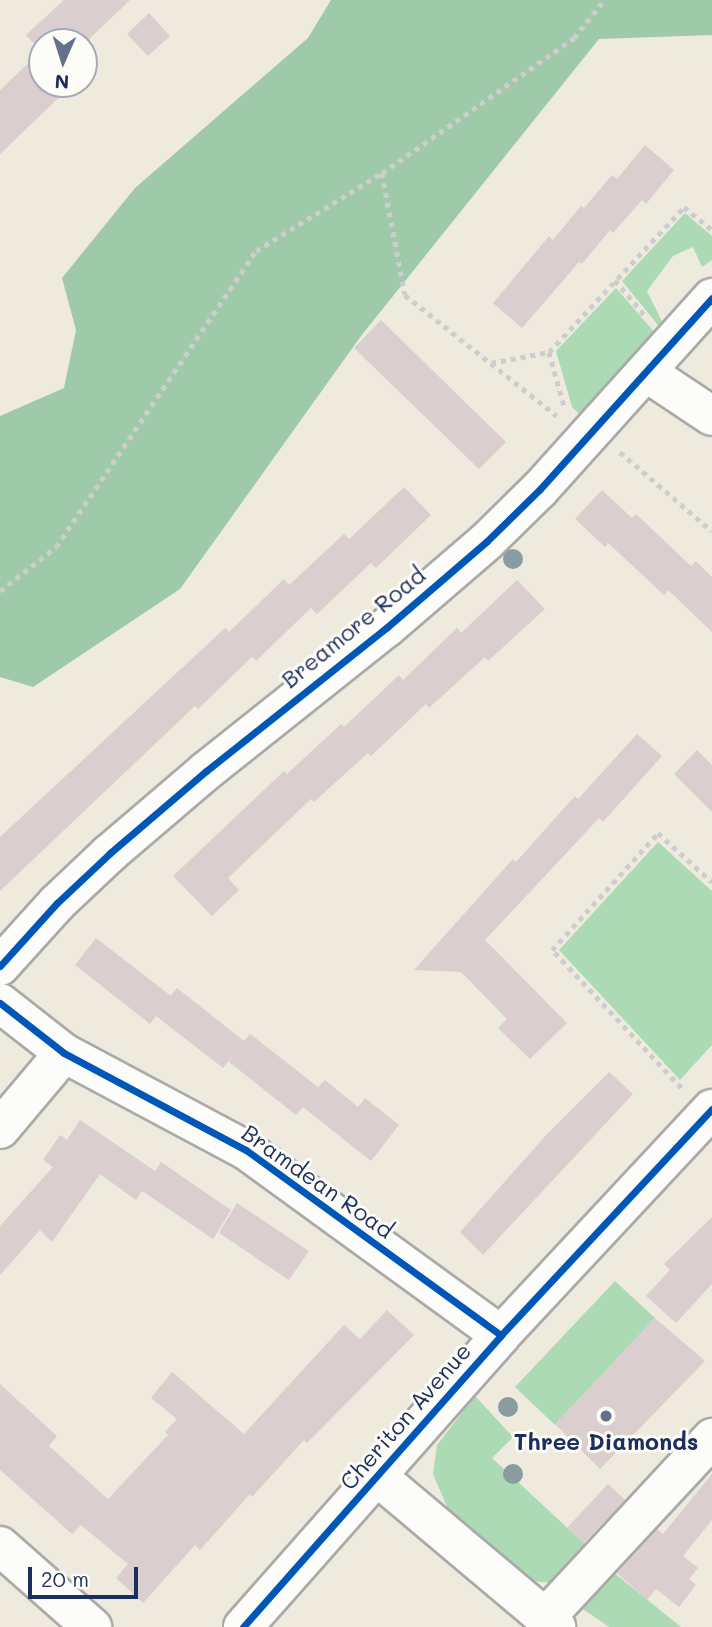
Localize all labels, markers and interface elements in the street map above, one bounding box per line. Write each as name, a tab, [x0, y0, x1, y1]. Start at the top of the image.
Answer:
north arrow	[28, 28, 98, 98]
text: N	[54, 70, 70, 95]
street label: Breamore Road	[276, 561, 430, 693]
street label: Bramdean Road	[237, 1118, 399, 1244]
street label: Cheriton Avenue	[334, 1337, 476, 1495]
marker: Three Diamonds	[598, 1408, 614, 1424]
place label: Three Diamonds	[514, 1427, 698, 1455]
scale bar	[32, 1554, 142, 1598]
text: 20 m	[41, 1565, 89, 1592]

